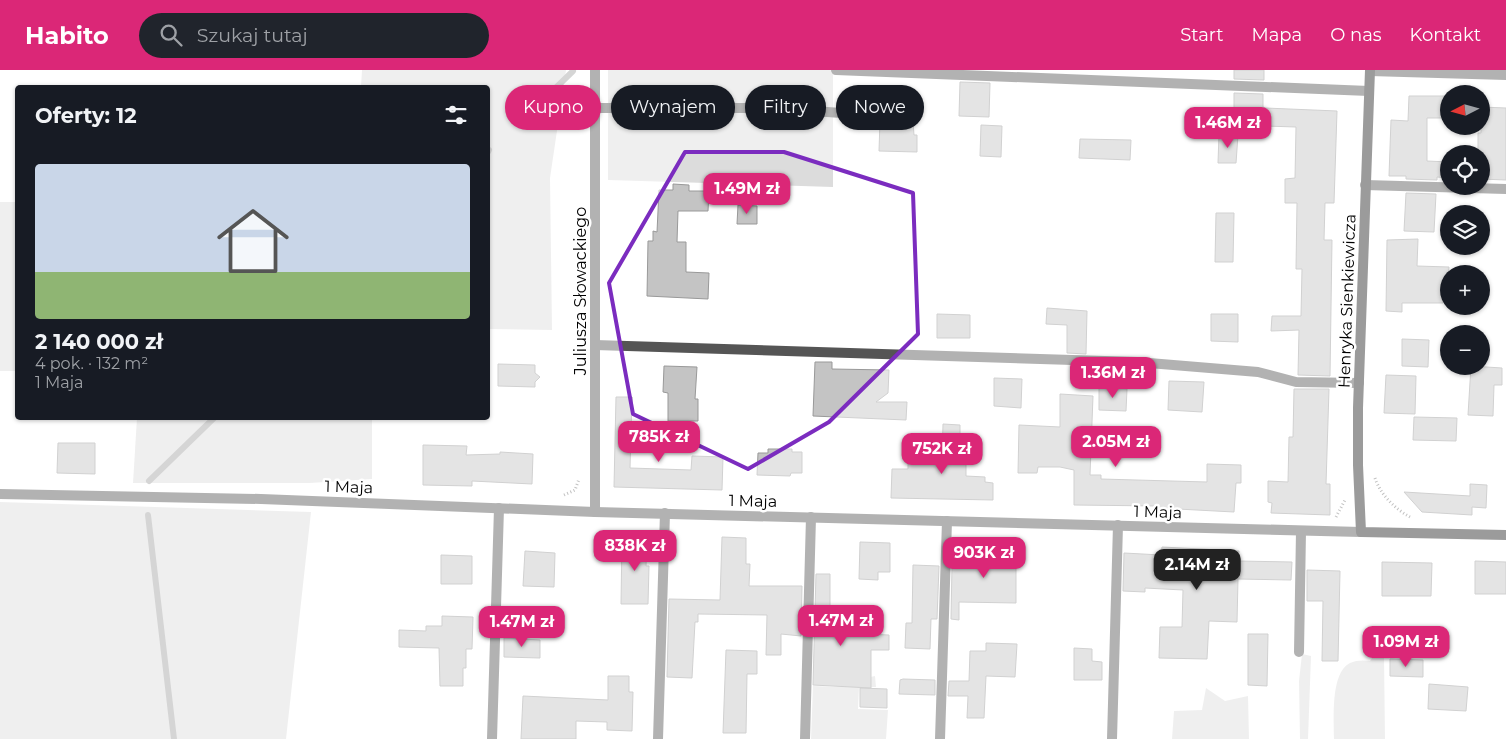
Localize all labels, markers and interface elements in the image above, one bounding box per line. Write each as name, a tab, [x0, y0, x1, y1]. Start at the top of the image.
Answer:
search box	[139, 13, 489, 58]
text: Habito	[25, 21, 109, 50]
icon: search	[157, 21, 185, 49]
text: Szukaj tutaj	[197, 24, 308, 47]
text: Start	[1180, 24, 1224, 46]
text: Mapa	[1252, 24, 1302, 46]
text: O nas	[1330, 24, 1382, 46]
text: Kontakt	[1410, 24, 1481, 46]
chip: Kupno	[505, 85, 601, 130]
chip: Wynajem	[611, 85, 735, 130]
chip: Filtry	[745, 85, 826, 130]
chip: Nowe	[836, 85, 924, 130]
north arrow	[1440, 85, 1490, 135]
map controls	[1440, 85, 1490, 375]
icon: filters	[442, 101, 470, 129]
text: Oferty: 12	[35, 103, 137, 128]
pin: 1.46M zł	[1176, 106, 1280, 149]
text: 1.46M zł	[1195, 113, 1261, 132]
button: locate	[1440, 145, 1490, 195]
pin: 1.49M zł	[695, 172, 799, 215]
text: 1.49M zł	[714, 179, 780, 198]
icon: home	[208, 196, 298, 286]
button: layers	[1440, 205, 1490, 255]
street label: Juliusza Słowackiego	[571, 207, 590, 376]
street label: Henryka Sienkiewicza	[1334, 214, 1360, 388]
button: +	[1440, 265, 1490, 315]
button: −	[1440, 325, 1490, 375]
text: 2 140 000 zł	[35, 329, 163, 354]
text: 4 pok. · 132 m²	[35, 354, 148, 373]
pin: 1.36M zł	[1061, 356, 1165, 399]
text: 1.36M zł	[1081, 363, 1145, 382]
text: 1 Maja	[35, 373, 84, 392]
pin: 785K zł	[613, 420, 705, 463]
pin: 2.05M zł	[1064, 426, 1168, 468]
text: 785K zł	[629, 427, 689, 446]
pin: 752K zł	[896, 432, 988, 475]
text: 2.05M zł	[1082, 432, 1150, 451]
text: 752K zł	[913, 439, 971, 458]
street label: 1 Maja	[324, 477, 374, 497]
street label: 1 Maja	[729, 491, 777, 511]
street label: 1 Maja	[1133, 502, 1183, 522]
pin: 838K zł	[589, 530, 681, 572]
text: 838K zł	[605, 536, 665, 555]
pin: 903K zł	[938, 536, 1030, 579]
text: 903K zł	[954, 543, 1014, 562]
pin: 2.14M zł	[1145, 548, 1249, 591]
text: 2.14M zł	[1165, 555, 1229, 574]
pin: 1.47M zł	[789, 604, 893, 647]
pin: 1.47M zł	[470, 606, 574, 648]
text: 1.47M zł	[809, 611, 873, 630]
text: 1.47M zł	[490, 612, 554, 631]
pin: 1.09M zł	[1354, 626, 1458, 668]
text: 1.09M zł	[1373, 632, 1439, 651]

